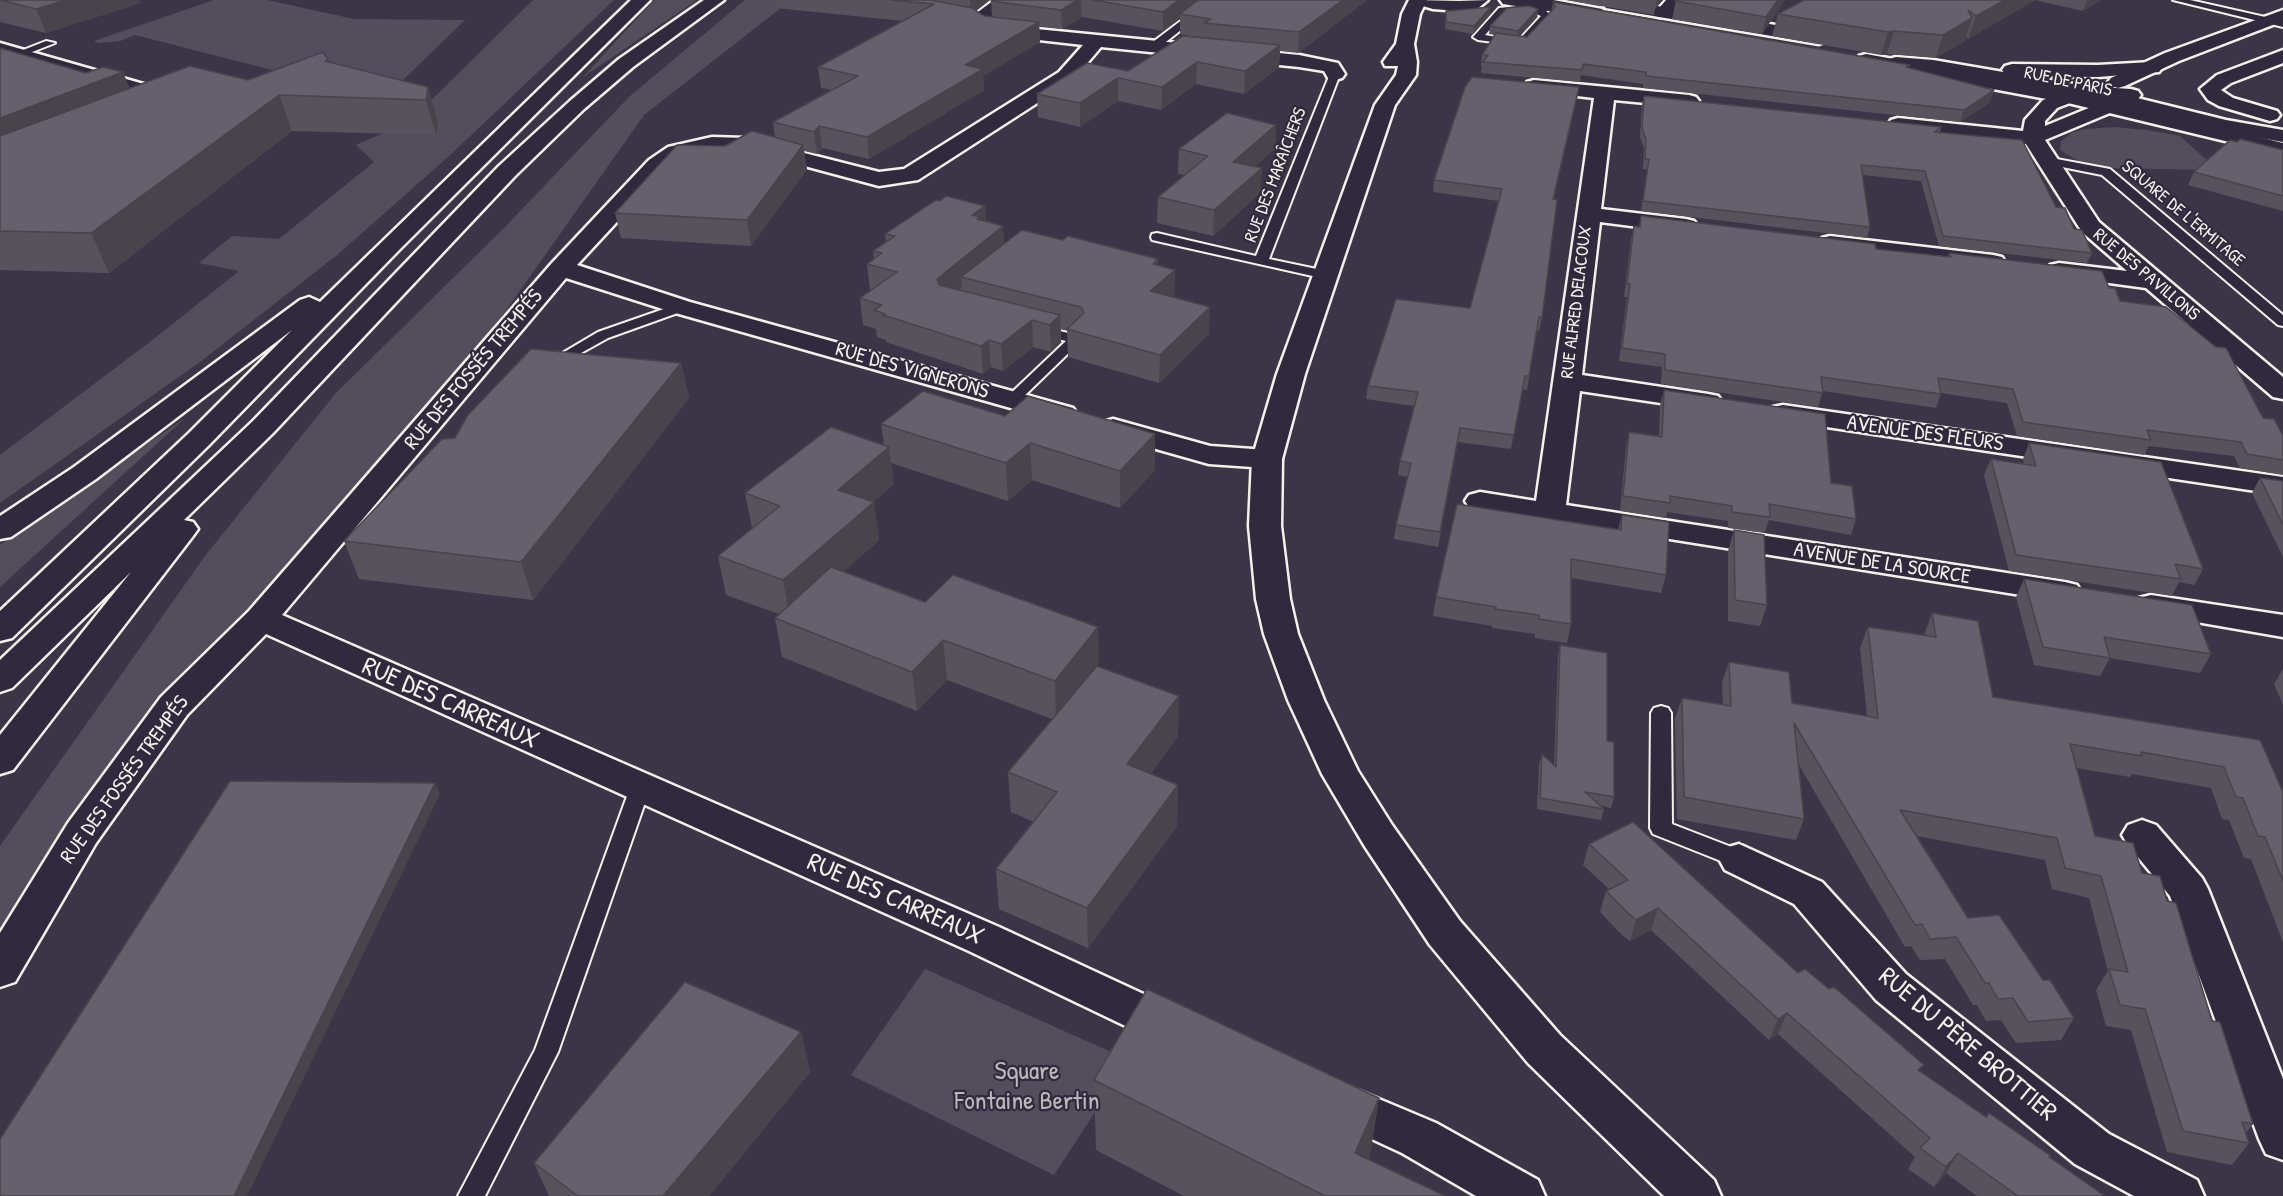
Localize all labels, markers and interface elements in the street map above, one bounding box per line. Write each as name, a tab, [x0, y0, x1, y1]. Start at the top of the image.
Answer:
street label: RUE DE PARIS	[2022, 62, 2114, 102]
street label: RUE DES MARAÎCHERS	[1240, 105, 1312, 245]
street label: SQUARE DE L'ERMITAGE	[2117, 156, 2249, 272]
street label: RUE ALFRED DELACOUX	[1557, 224, 1597, 380]
street label: RUE DES PAVILLONS	[2088, 224, 2204, 326]
street label: RUE DES FOSSÉS TREMPÉS	[400, 285, 548, 455]
street label: RUE DES VIGNERONS	[832, 337, 992, 405]
street label: AVENUE DES FLEURS	[1845, 411, 2005, 457]
street label: AVENUE DE LA SOURCE	[1792, 538, 1972, 590]
street label: RUE DES CARREAUX	[357, 651, 543, 757]
street label: RUE DES FOSSÉS TREMPÉS	[56, 691, 194, 869]
street label: RUE DES CARREAUX	[802, 847, 988, 953]
street label: RUE DU PÈRE BROTTIER	[1872, 961, 2062, 1129]
park label: Square Fontaine Bertin	[954, 1056, 1100, 1118]

